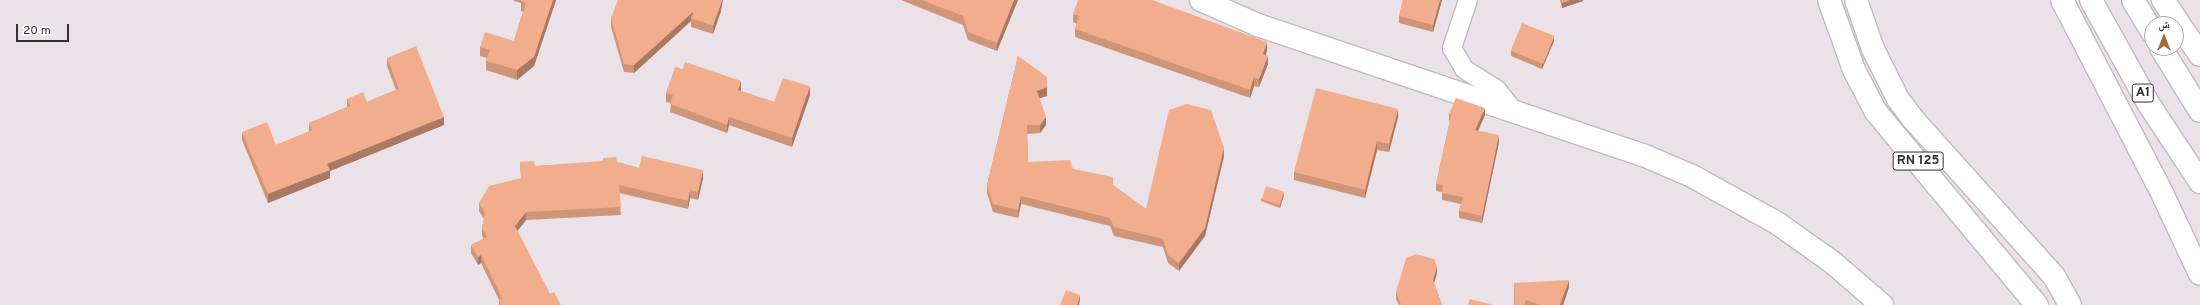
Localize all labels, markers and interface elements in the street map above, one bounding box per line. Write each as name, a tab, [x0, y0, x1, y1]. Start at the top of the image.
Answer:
scale bar	[18, 16, 71, 42]
north arrow	[2144, 16, 2184, 56]
text: ش	[2158, 18, 2170, 32]
text: 20 m	[23, 23, 51, 39]
road number: A1	[2131, 82, 2155, 104]
road number: RN 125	[1892, 150, 1944, 172]

